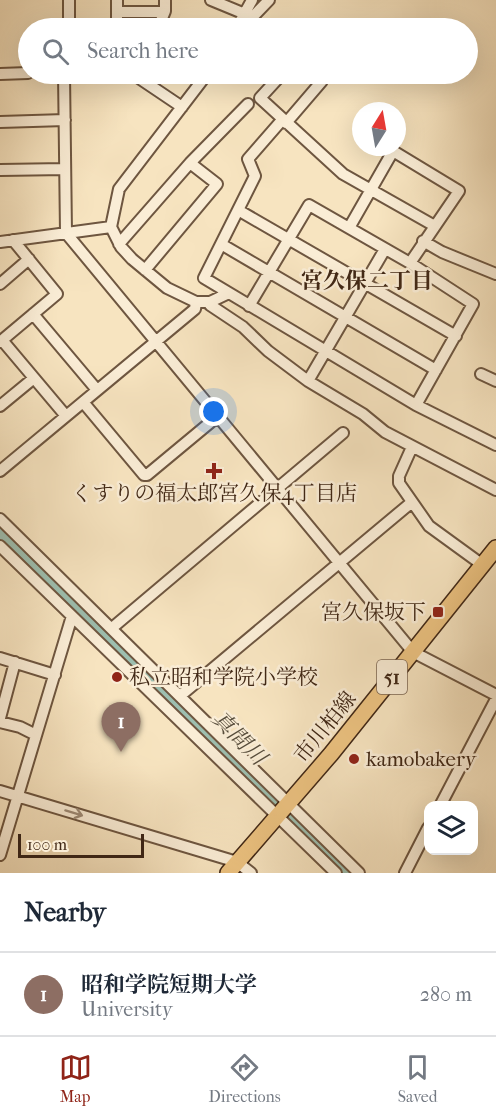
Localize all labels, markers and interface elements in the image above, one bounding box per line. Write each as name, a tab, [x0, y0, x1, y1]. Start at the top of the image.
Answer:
search box	[18, 18, 478, 84]
icon: search	[39, 35, 72, 68]
text: Search here	[87, 38, 199, 64]
north arrow	[352, 102, 406, 156]
district label: 宮久保二丁目	[301, 268, 433, 294]
your location	[199, 397, 228, 426]
marker: くすりの福太郎宮久保4丁目店	[207, 464, 221, 478]
place label: くすりの福太郎宮久保4丁目店	[71, 481, 357, 505]
place label: 宮久保坂下	[321, 600, 426, 624]
marker: 宮久保坂下	[431, 605, 445, 619]
road number: 51	[377, 660, 407, 694]
place label: 私立昭和学院小学校	[129, 665, 318, 689]
marker: 私立昭和学院小学校	[110, 670, 124, 684]
street label: 市川柏線	[289, 687, 361, 767]
pin: 1	[102, 702, 140, 752]
water label: 真間川	[206, 705, 273, 772]
place label: kamobakery	[366, 747, 477, 771]
marker: kamobakery	[347, 752, 361, 766]
map controls	[424, 801, 478, 855]
button: layers	[424, 801, 478, 855]
one-way arrow	[64, 808, 83, 819]
scale bar	[18, 831, 144, 858]
text: 100 m	[27, 835, 67, 854]
text: Nearby	[24, 897, 106, 928]
text: 昭和学院短期大学	[81, 972, 257, 998]
text: 1	[40, 983, 47, 1006]
text: 280 m	[420, 983, 472, 1006]
text: University	[81, 998, 173, 1021]
tab: Map	[59, 1051, 92, 1106]
tab: Directions	[209, 1051, 281, 1106]
tab: Saved	[398, 1051, 437, 1106]

